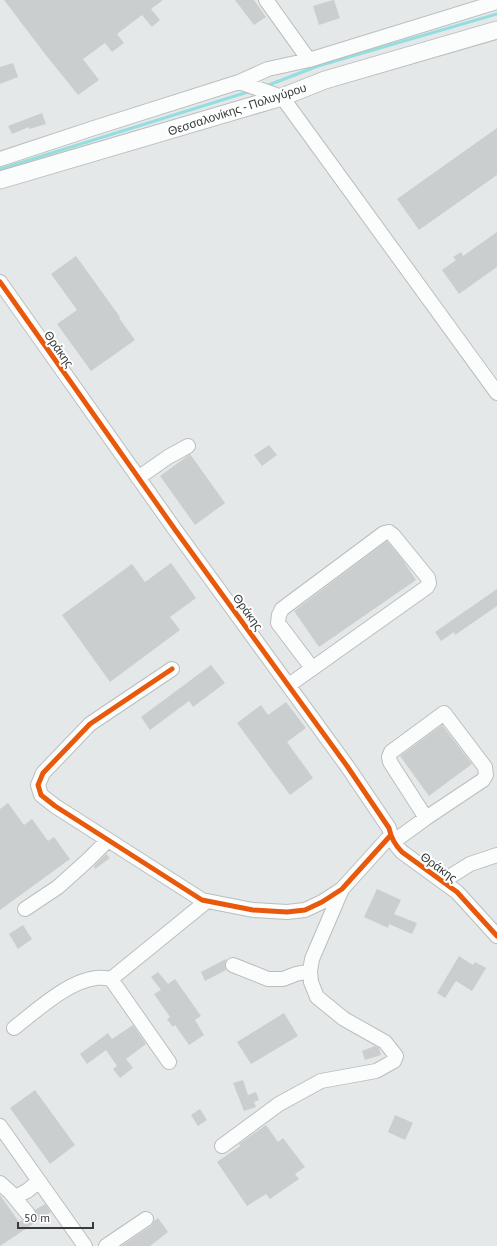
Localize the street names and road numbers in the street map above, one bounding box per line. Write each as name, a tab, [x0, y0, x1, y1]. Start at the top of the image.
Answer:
street label: Θεσσαλονίκης - Πολυγύρου	[166, 79, 308, 139]
street label: Θράκης	[41, 328, 77, 370]
street label: Θράκης	[230, 591, 266, 633]
street label: Θράκης	[418, 849, 460, 885]

